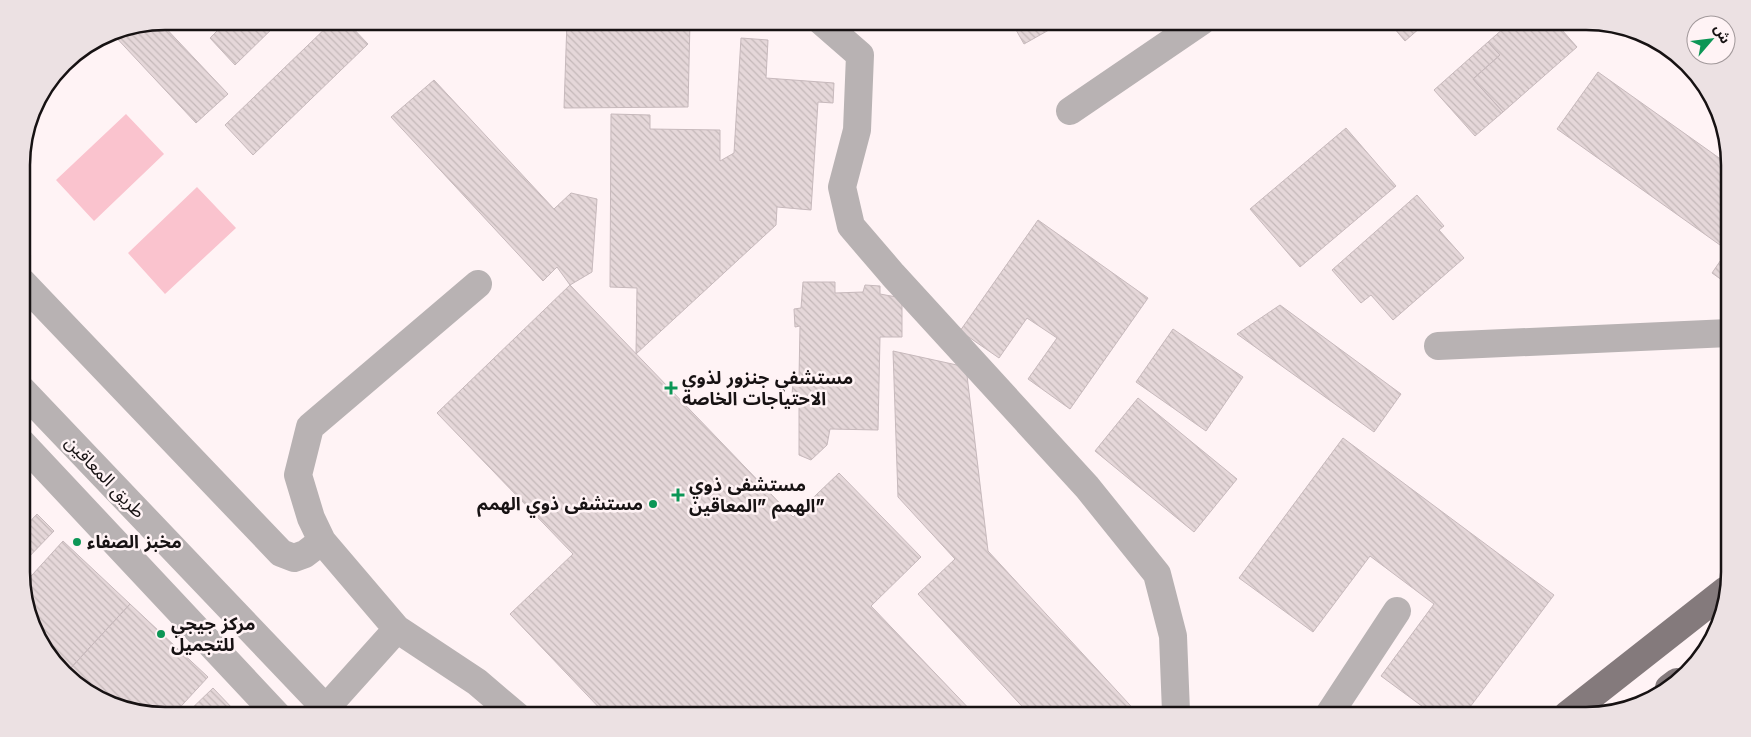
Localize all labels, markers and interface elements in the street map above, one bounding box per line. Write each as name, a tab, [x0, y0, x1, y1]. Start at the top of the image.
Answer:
north arrow	[1686, 15, 1736, 65]
text: ش	[1709, 21, 1736, 47]
place label: مستشفي جنزور لذوي الاحتياجات الخاصة	[682, 365, 853, 412]
marker: مستشفي جنزور لذوي الاحتياجات الخاصة	[664, 381, 678, 395]
street label: طريق المعاقين	[59, 430, 151, 524]
place label: مستشفى ذوي الهمم "المعاقين"	[689, 472, 825, 519]
marker: مستشفى ذوي الهمم "المعاقين"	[671, 488, 685, 502]
place label: مستشفى ذوي الهمم	[477, 491, 643, 518]
marker: مستشفى ذوي الهمم	[647, 498, 659, 510]
place label: مخبز الصفاء	[87, 529, 182, 555]
marker: مخبز الصفاء	[71, 536, 83, 548]
place label: مركز جيجي للتجميل	[171, 611, 255, 658]
marker: مركز جيجي للتجميل	[155, 628, 167, 640]

